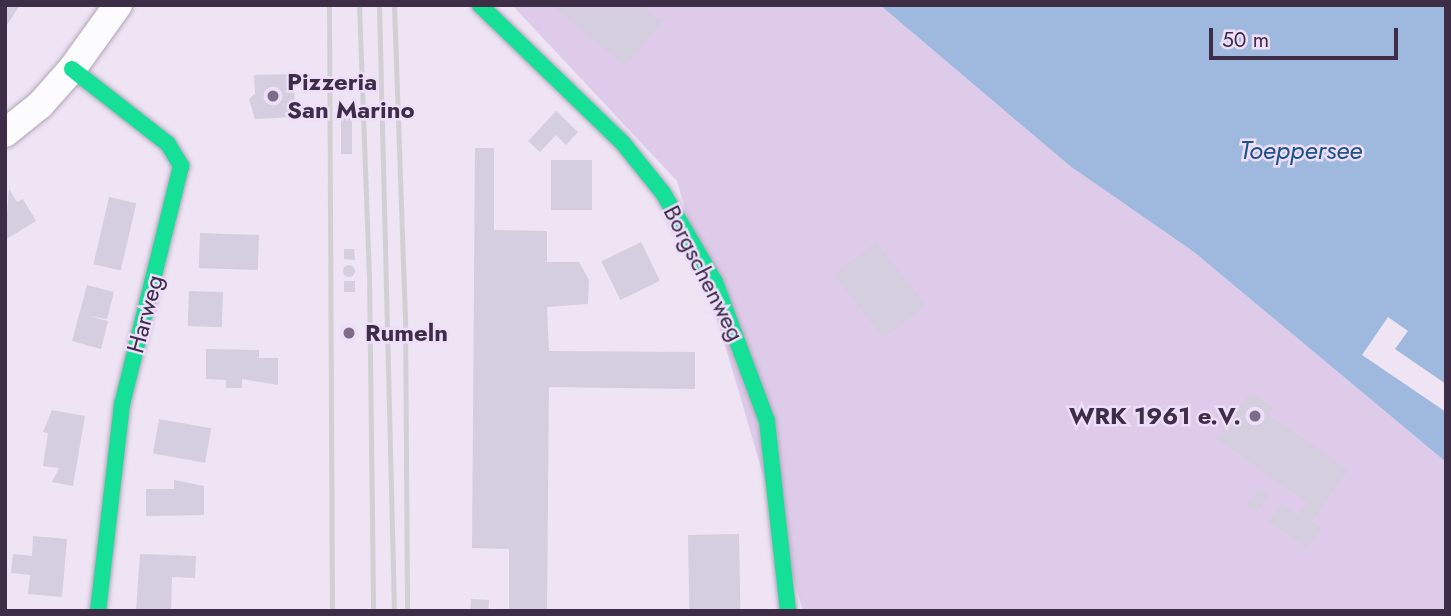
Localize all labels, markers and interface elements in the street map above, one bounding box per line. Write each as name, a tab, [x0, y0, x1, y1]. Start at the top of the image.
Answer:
scale bar	[1213, 14, 1402, 58]
text: 50 m	[1222, 25, 1269, 55]
place label: Pizzeria San Marino	[287, 68, 415, 124]
marker: Pizzeria San Marino	[265, 88, 281, 104]
water label: Toeppersee	[1240, 135, 1362, 167]
street label: Borgschenweg	[657, 200, 751, 346]
street label: Harweg	[121, 272, 169, 356]
place label: Rumeln	[365, 319, 448, 347]
marker: Rumeln	[339, 323, 359, 343]
place label: WRK 1961 e.V.	[1069, 402, 1241, 430]
marker: WRK 1961 e.V.	[1247, 408, 1263, 424]

